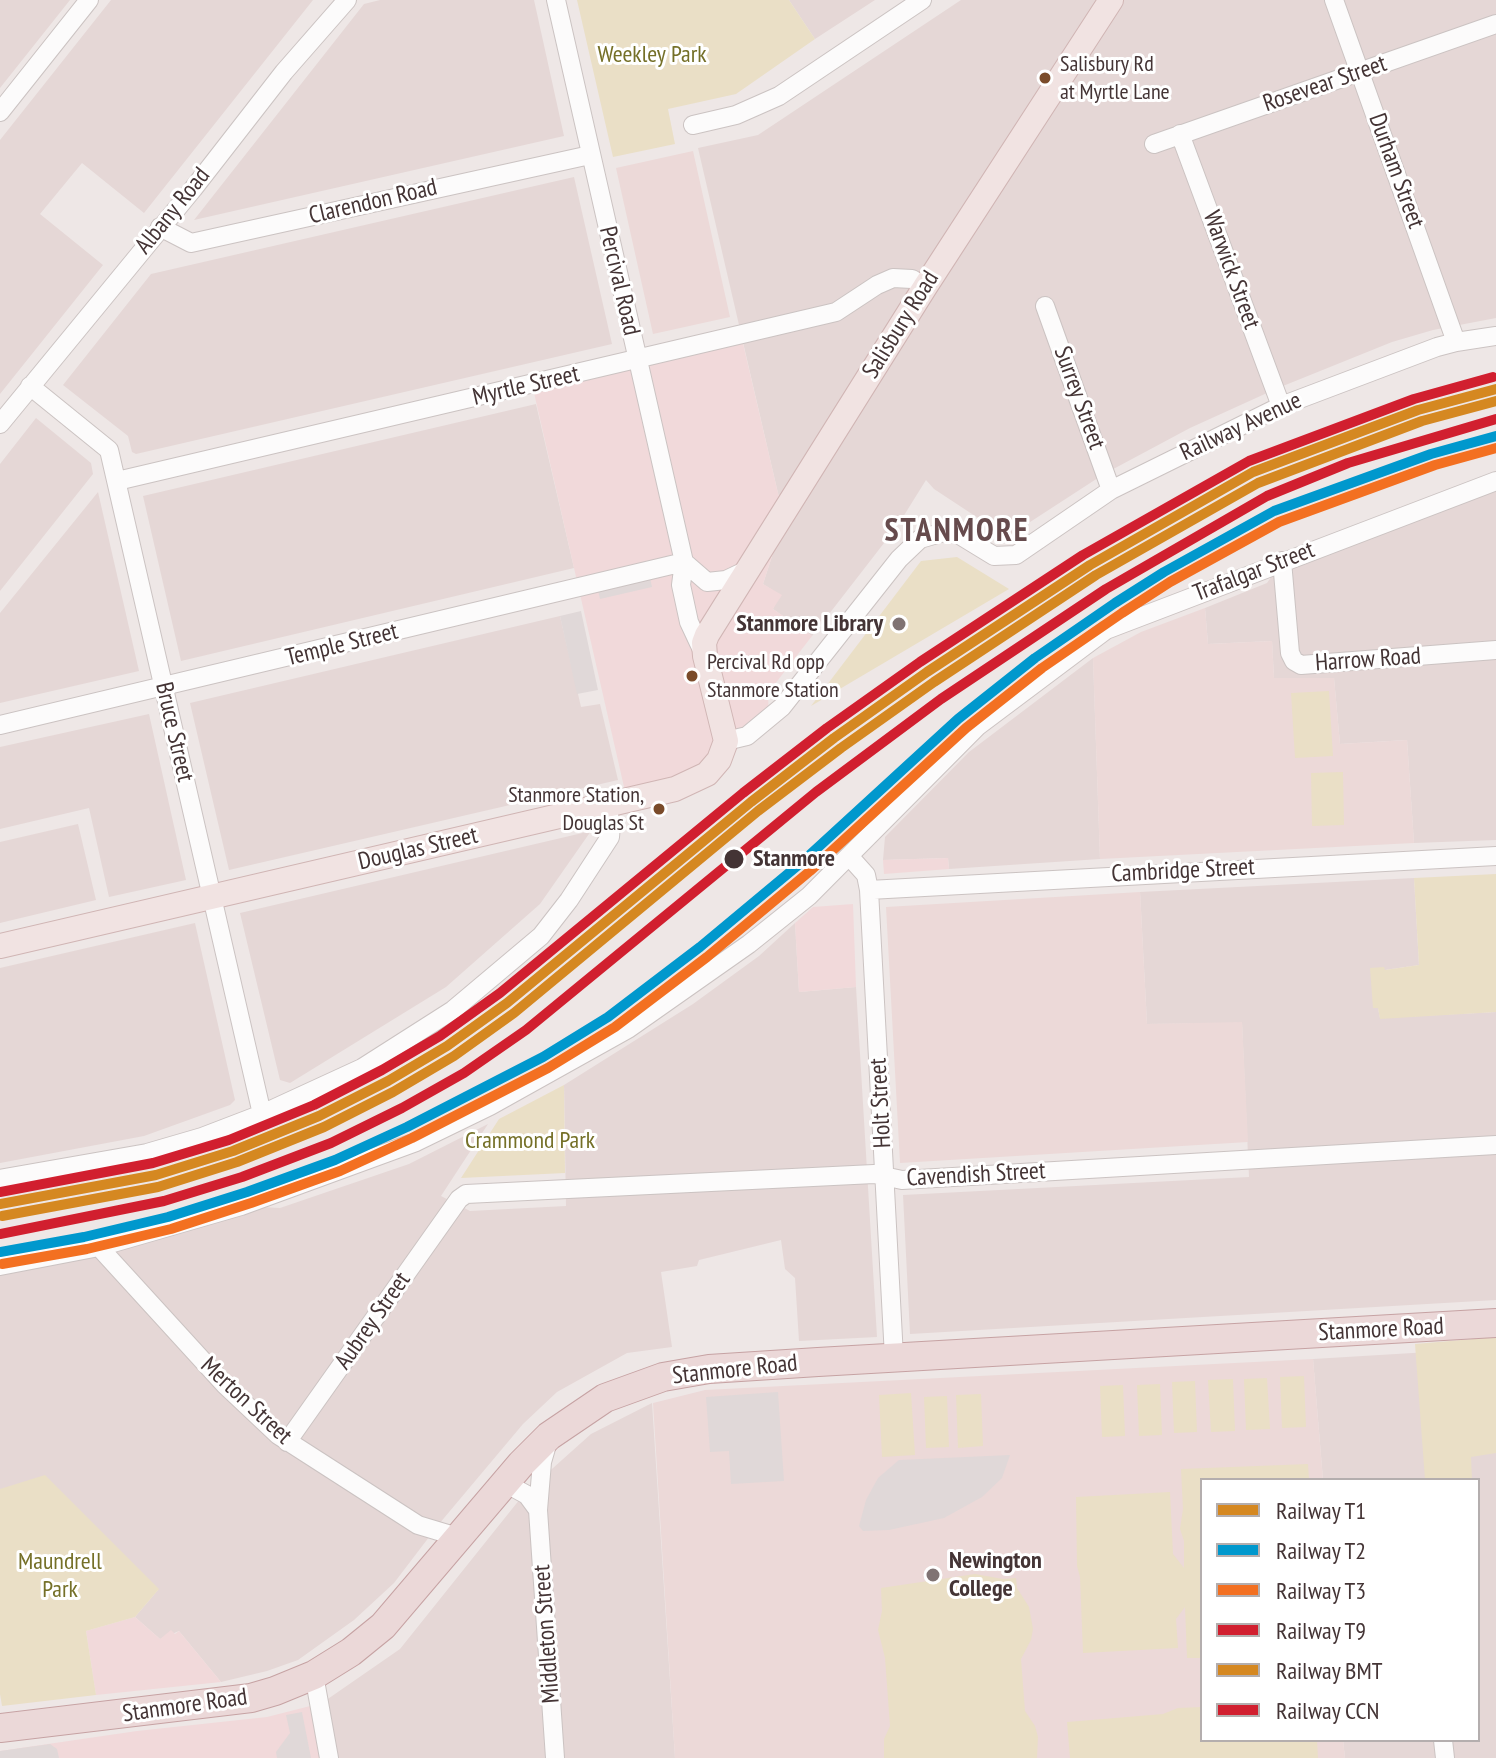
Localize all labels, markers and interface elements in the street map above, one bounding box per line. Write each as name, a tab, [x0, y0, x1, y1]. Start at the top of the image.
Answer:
park label: Weekley Park	[597, 41, 707, 69]
street label: Rosevear Street	[1259, 49, 1391, 119]
place label: Salisbury Rd at Myrtle Lane	[1060, 52, 1170, 104]
marker: Salisbury Rd at Myrtle Lane	[1037, 70, 1053, 86]
street label: Durham Street	[1362, 110, 1430, 232]
street label: Albany Road	[130, 162, 216, 260]
street label: Clarendon Road	[306, 173, 440, 231]
street label: Warwick Street	[1196, 207, 1266, 333]
street label: Percival Road	[592, 224, 646, 338]
street label: Salisbury Road	[857, 266, 945, 384]
street label: Surrey Street	[1047, 343, 1111, 453]
street label: Myrtle Street	[470, 360, 582, 412]
street label: Railway Avenue	[1176, 386, 1306, 468]
district label: STANMORE	[884, 513, 1030, 551]
street label: Trafalgar Street	[1189, 536, 1319, 608]
place label: Stanmore Library	[736, 610, 883, 638]
marker: Stanmore Library	[890, 615, 908, 633]
street label: Temple Street	[283, 617, 401, 673]
street label: Harrow Road	[1314, 642, 1422, 678]
place label: Percival Rd opp Stanmore Station	[707, 650, 839, 702]
marker: Percival Rd opp Stanmore Station	[684, 668, 700, 684]
street label: Bruce Street	[149, 680, 199, 784]
place label: Stanmore Station, Douglas St	[508, 783, 644, 834]
marker: Stanmore Station, Douglas St	[651, 801, 667, 817]
street label: Douglas Street	[355, 821, 481, 877]
place label: Stanmore	[753, 845, 835, 873]
marker: Stanmore	[722, 847, 746, 871]
street label: Cambridge Street	[1111, 853, 1255, 889]
street label: Holt Street	[864, 1057, 898, 1149]
park label: Crammond Park	[465, 1127, 595, 1155]
street label: Cavendish Street	[906, 1157, 1046, 1193]
street label: Aubrey Street	[329, 1267, 417, 1375]
street label: Stanmore Road	[1318, 1312, 1444, 1348]
street label: Stanmore Road	[671, 1349, 799, 1391]
street label: Merton Street	[194, 1351, 298, 1451]
legend	[1200, 1478, 1480, 1742]
text: Railway T1	[1276, 1495, 1366, 1526]
text: Railway T2	[1276, 1535, 1366, 1566]
place label: Newington College	[949, 1547, 1042, 1603]
park label: Maundrell Park	[18, 1548, 102, 1604]
street label: Middleton Street	[528, 1564, 566, 1704]
marker: Newington College	[924, 1566, 942, 1584]
text: Railway T3	[1276, 1575, 1366, 1606]
text: Railway T9	[1276, 1615, 1366, 1646]
text: Railway BMT	[1276, 1655, 1382, 1686]
street label: Stanmore Road	[121, 1683, 249, 1729]
text: Railway CCN	[1276, 1695, 1379, 1726]

